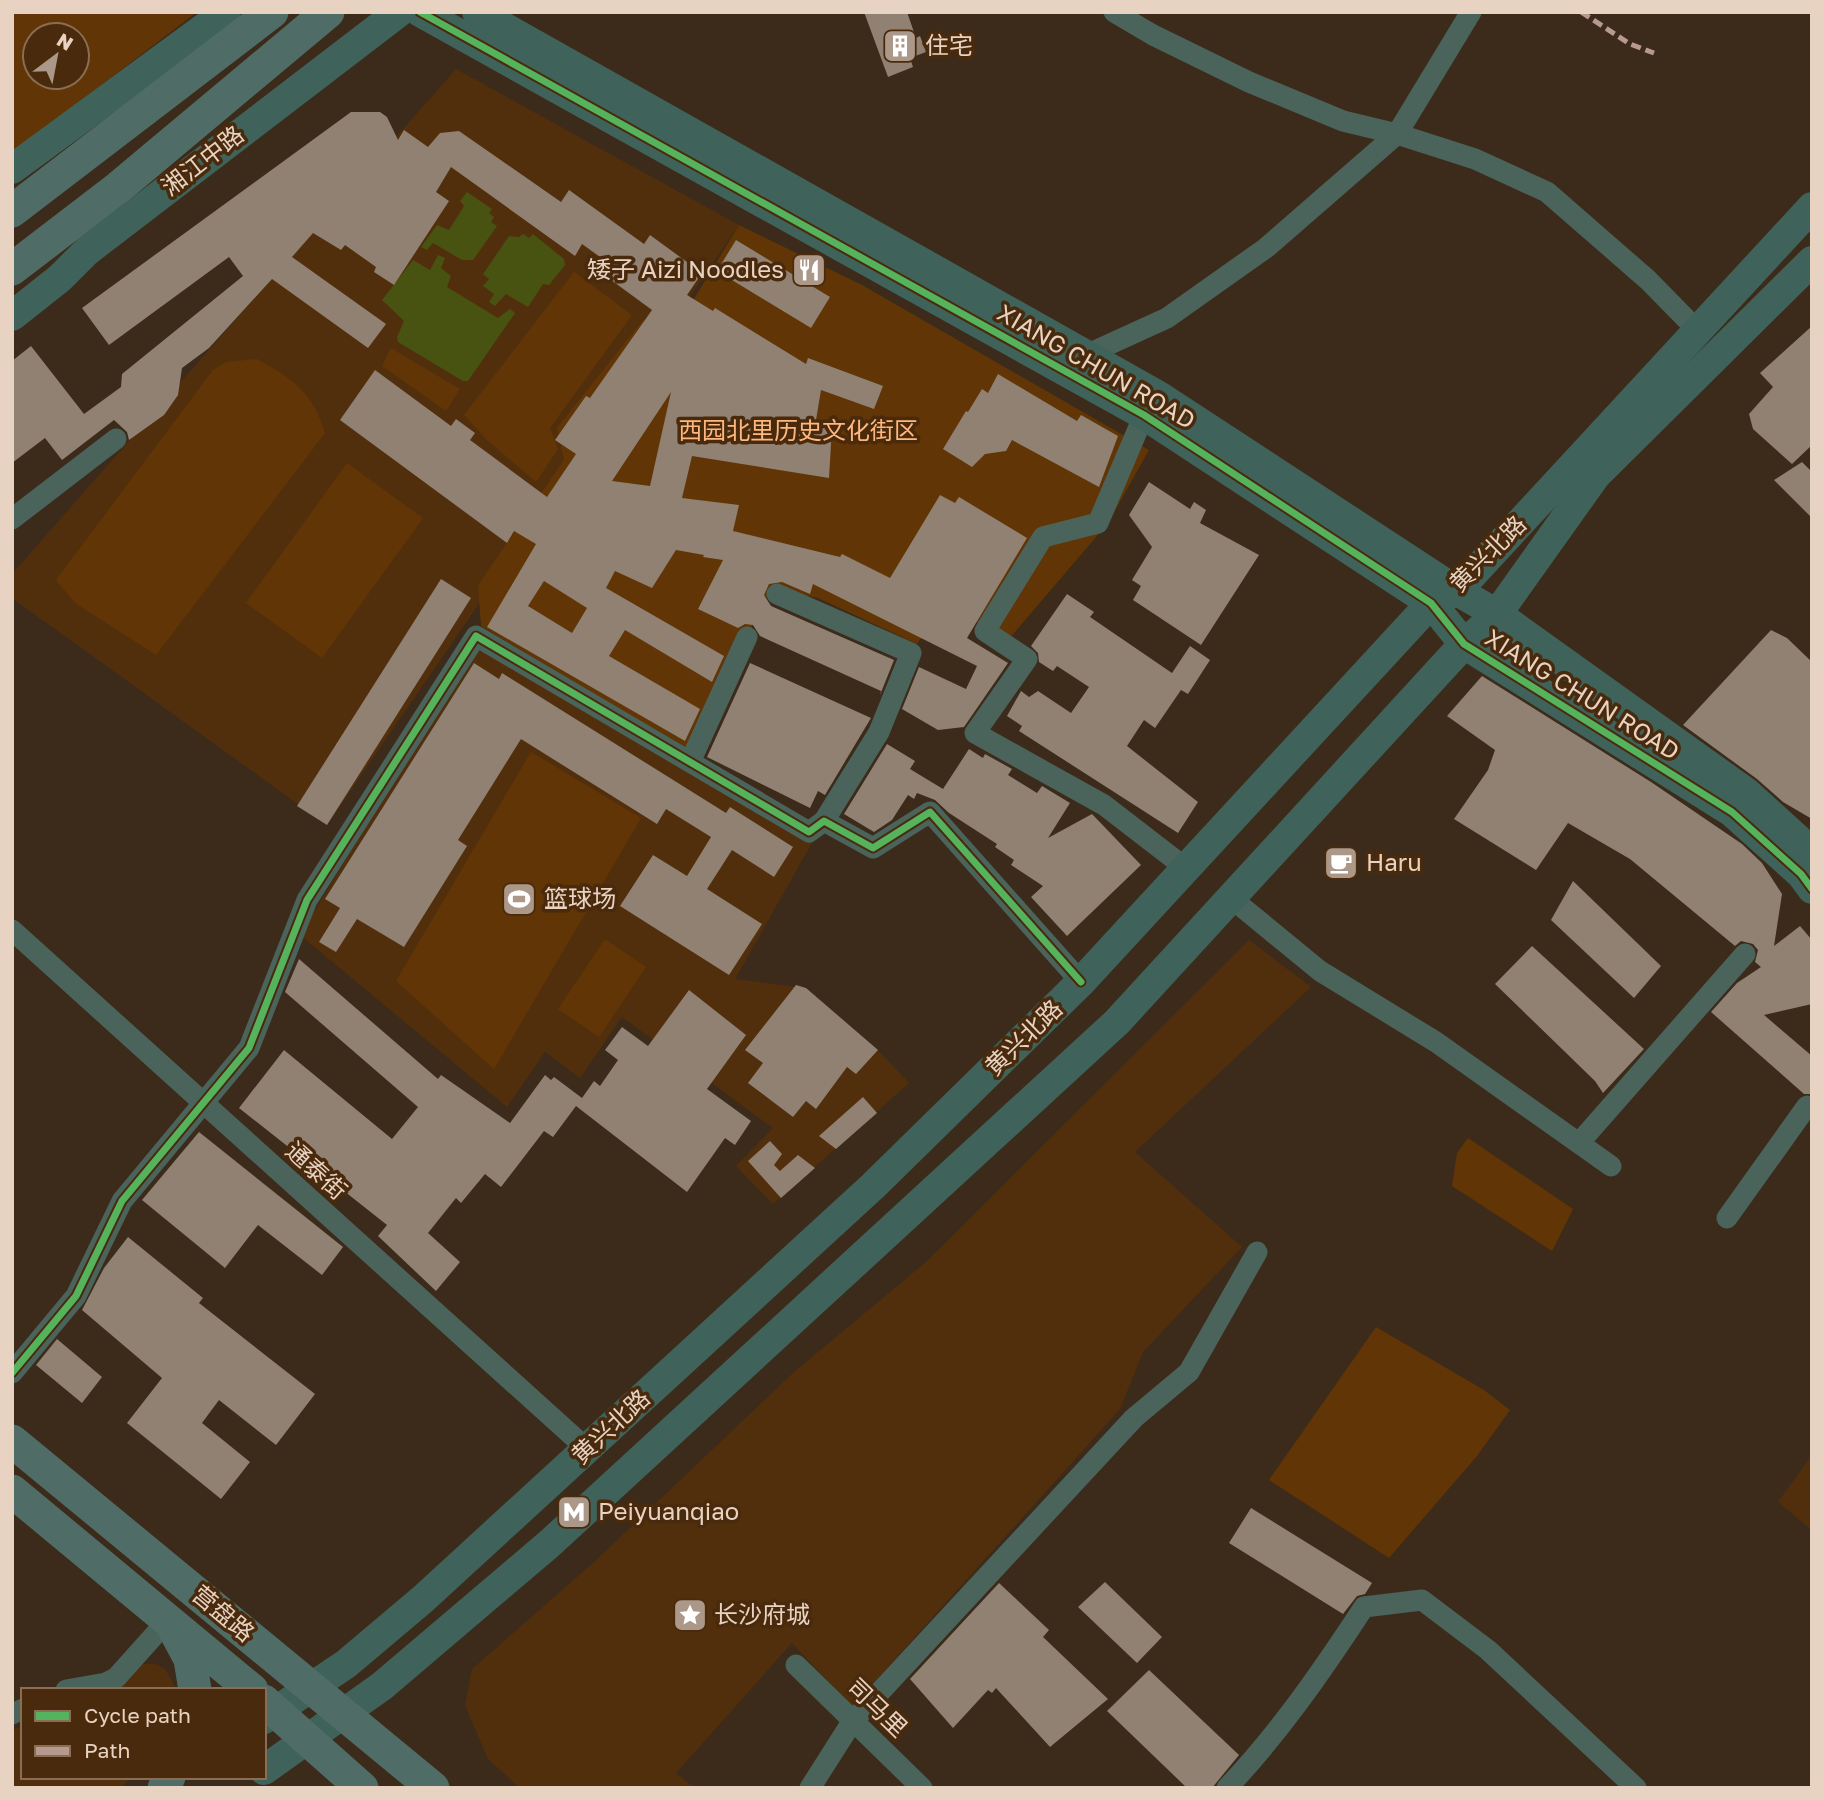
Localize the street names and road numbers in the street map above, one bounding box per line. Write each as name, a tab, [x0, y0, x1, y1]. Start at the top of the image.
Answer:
street label: 湘江中路	[155, 119, 249, 201]
street label: XIANG CHUN ROAD	[993, 297, 1201, 434]
street label: 黄兴北路	[1443, 509, 1531, 597]
street label: XIANG CHUN ROAD	[1480, 622, 1685, 765]
street label: 黄兴北路	[978, 993, 1068, 1081]
street label: 通泰街	[281, 1135, 353, 1205]
street label: 黄兴北路	[565, 1383, 655, 1469]
street label: 营盘路	[187, 1579, 261, 1647]
street label: 司马里	[842, 1671, 914, 1742]

